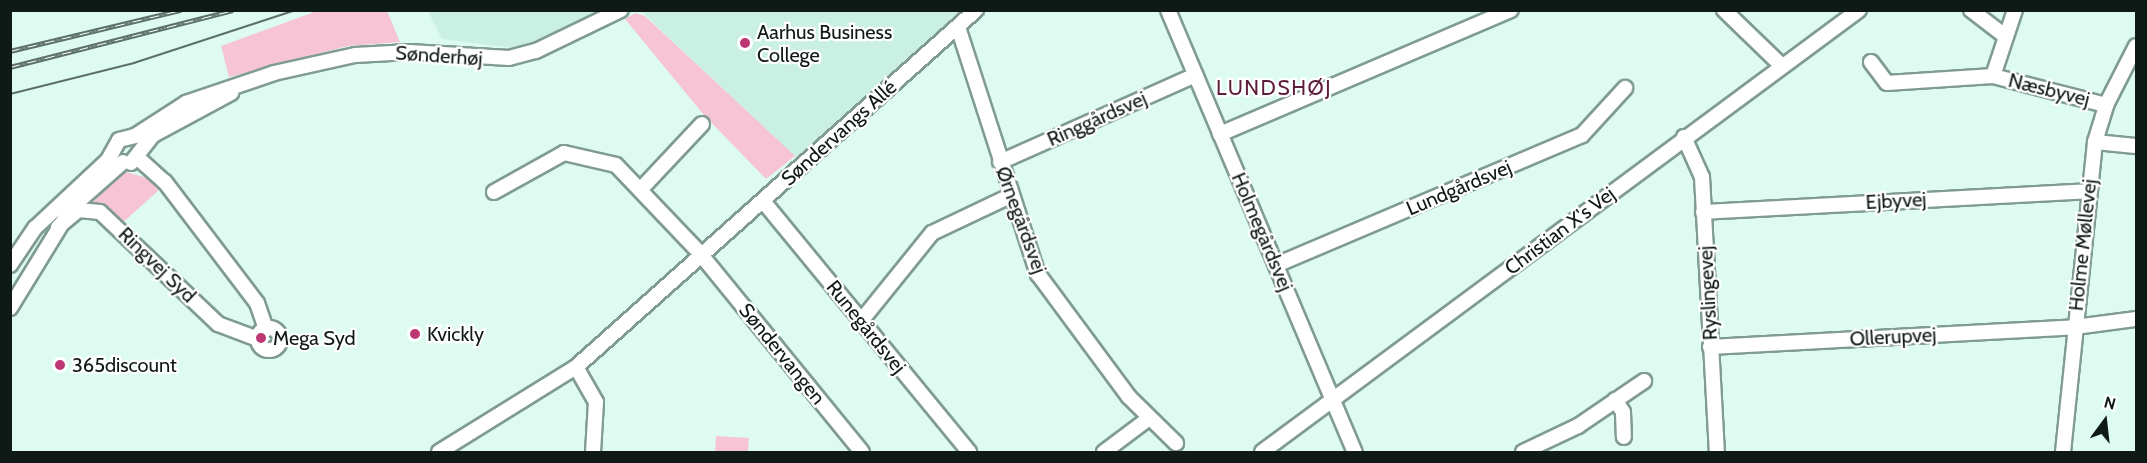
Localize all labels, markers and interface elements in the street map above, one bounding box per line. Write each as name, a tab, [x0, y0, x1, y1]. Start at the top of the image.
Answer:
place label: Aarhus Business College	[757, 20, 892, 67]
marker: Aarhus Business College	[738, 36, 752, 50]
street label: Sønderhøj	[394, 41, 484, 71]
street label: Næsbyvej	[2006, 68, 2092, 112]
street label: Søndervangs Allé	[777, 75, 901, 191]
district label: LUNDSHØJ	[1216, 75, 1332, 101]
street label: Ringgårdsvej	[1044, 86, 1150, 152]
street label: Lundgårdsvej	[1403, 155, 1515, 221]
street label: Ørnegårdsvej	[991, 163, 1051, 277]
street label: Holmegårdsvej	[1226, 169, 1298, 295]
street label: Holme Møllevej	[2064, 178, 2102, 312]
street label: Christian X's Vej	[1500, 182, 1620, 280]
street label: Ejbyvej	[1865, 187, 1927, 215]
street label: Ringvej Syd	[113, 222, 201, 308]
street label: Ryslingevej	[1694, 245, 1722, 341]
street label: Runegårdsvej	[821, 276, 911, 378]
street label: Søndervangen	[734, 298, 830, 410]
place label: Kvickly	[427, 322, 484, 346]
street label: Ollerupvej	[1849, 323, 1937, 351]
place label: Mega Syd	[273, 326, 356, 350]
marker: Kvickly	[408, 327, 422, 341]
marker: Mega Syd	[254, 331, 268, 345]
place label: 365discount	[72, 353, 177, 377]
marker: 365discount	[53, 358, 67, 372]
north arrow	[2075, 391, 2135, 451]
text: N	[2102, 392, 2118, 414]

